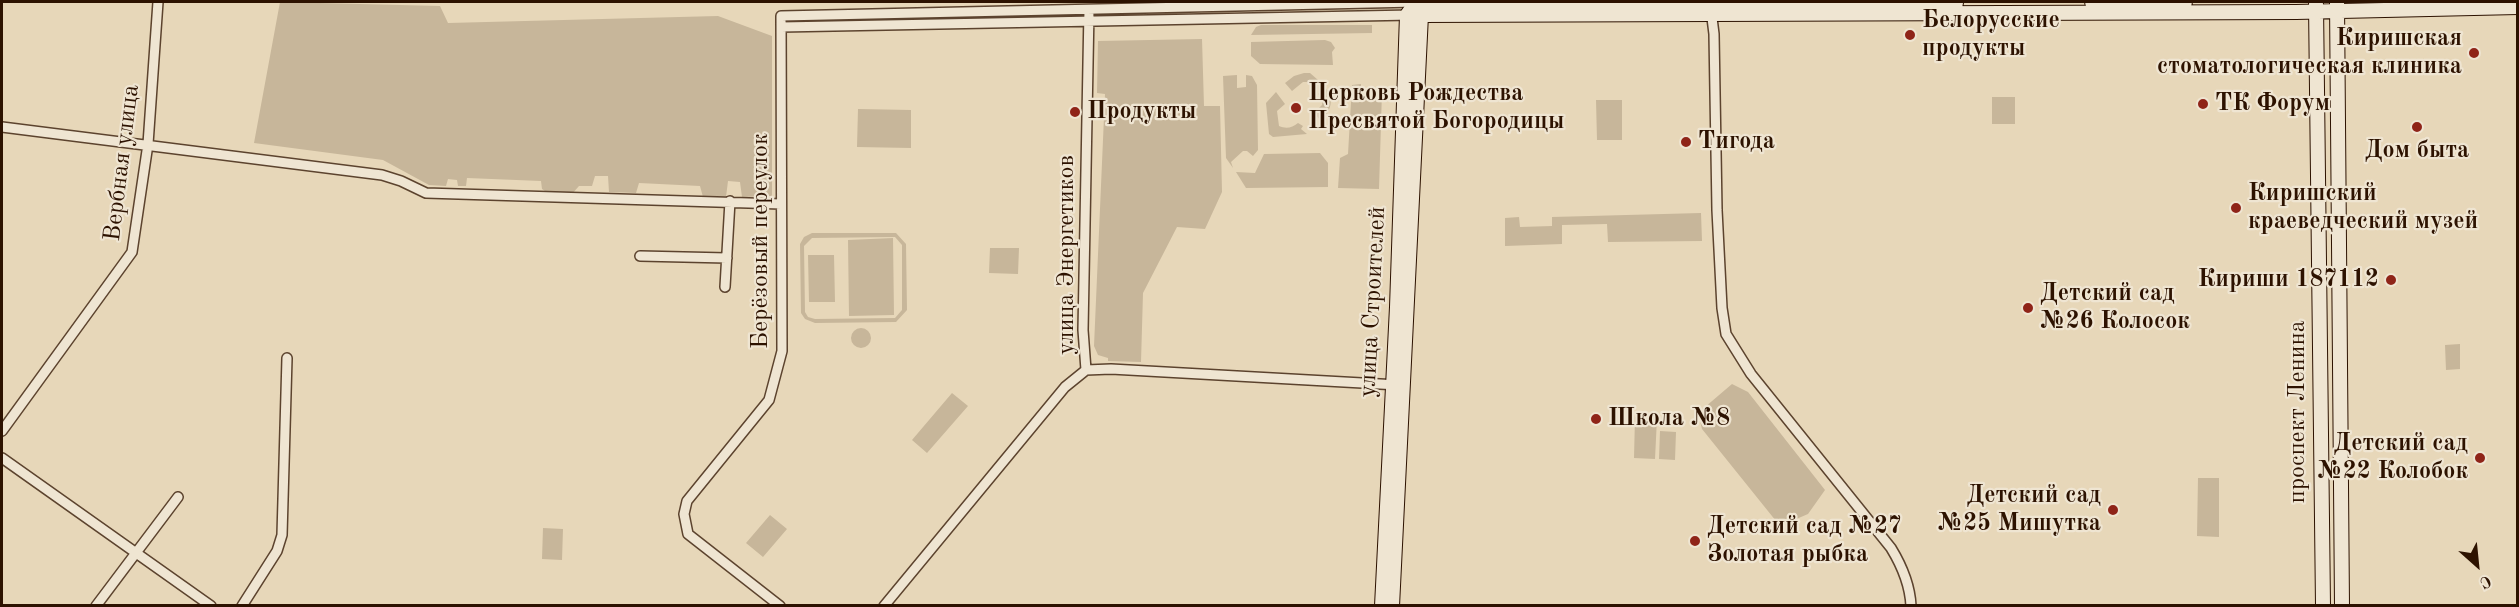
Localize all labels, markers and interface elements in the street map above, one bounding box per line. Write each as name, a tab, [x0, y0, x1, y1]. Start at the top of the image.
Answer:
place label: Белорусские продукты	[1922, 7, 2060, 63]
place label: Киришская стоматологическая клиника	[2157, 25, 2462, 81]
marker: Белорусские продукты	[1903, 28, 1917, 42]
marker: Киришская стоматологическая клиника	[2467, 46, 2481, 60]
place label: Церковь Рождества Пресвятой Богородицы	[1308, 80, 1564, 136]
street label: Вербная улица	[98, 83, 146, 243]
place label: ТК Форум	[2215, 90, 2330, 118]
marker: ТК Форум	[2196, 97, 2210, 111]
place label: Продукты	[1087, 98, 1196, 126]
marker: Церковь Рождества Пресвятой Богородицы	[1289, 101, 1303, 115]
marker: Продукты	[1068, 105, 1082, 119]
marker: Дом быта	[2410, 120, 2424, 134]
place label: Тигода	[1698, 128, 1775, 156]
street label: Берёзовый переулок	[747, 133, 775, 349]
marker: Тигода	[1679, 135, 1693, 149]
place label: Дом быта	[2365, 137, 2469, 165]
street label: улица Энергетиков	[1053, 155, 1081, 355]
place label: Киришский краеведческий музей	[2248, 180, 2478, 236]
marker: Киришский краеведческий музей	[2229, 201, 2243, 215]
street label: улица Строителей	[1354, 206, 1392, 398]
place label: Кириши 187112	[2198, 266, 2379, 294]
marker: Кириши 187112	[2384, 273, 2398, 287]
place label: Детский сад №26 Колосок	[2040, 280, 2190, 336]
marker: Детский сад №26 Колосок	[2021, 301, 2035, 315]
street label: проспект Ленина	[2284, 320, 2312, 504]
place label: Школа №8	[1608, 405, 1730, 433]
marker: Школа №8	[1589, 412, 1603, 426]
place label: Детский сад №22 Колобок	[2317, 430, 2468, 486]
marker: Детский сад №22 Колобок	[2473, 451, 2487, 465]
place label: Детский сад №25 Мишутка	[1938, 482, 2101, 538]
marker: Детский сад №25 Мишутка	[2106, 503, 2120, 517]
place label: Детский сад №27 Золотая рыбка	[1707, 513, 1902, 569]
marker: Детский сад №27 Золотая рыбка	[1688, 534, 1702, 548]
north arrow	[2447, 535, 2507, 595]
text: С	[2477, 572, 2494, 591]

